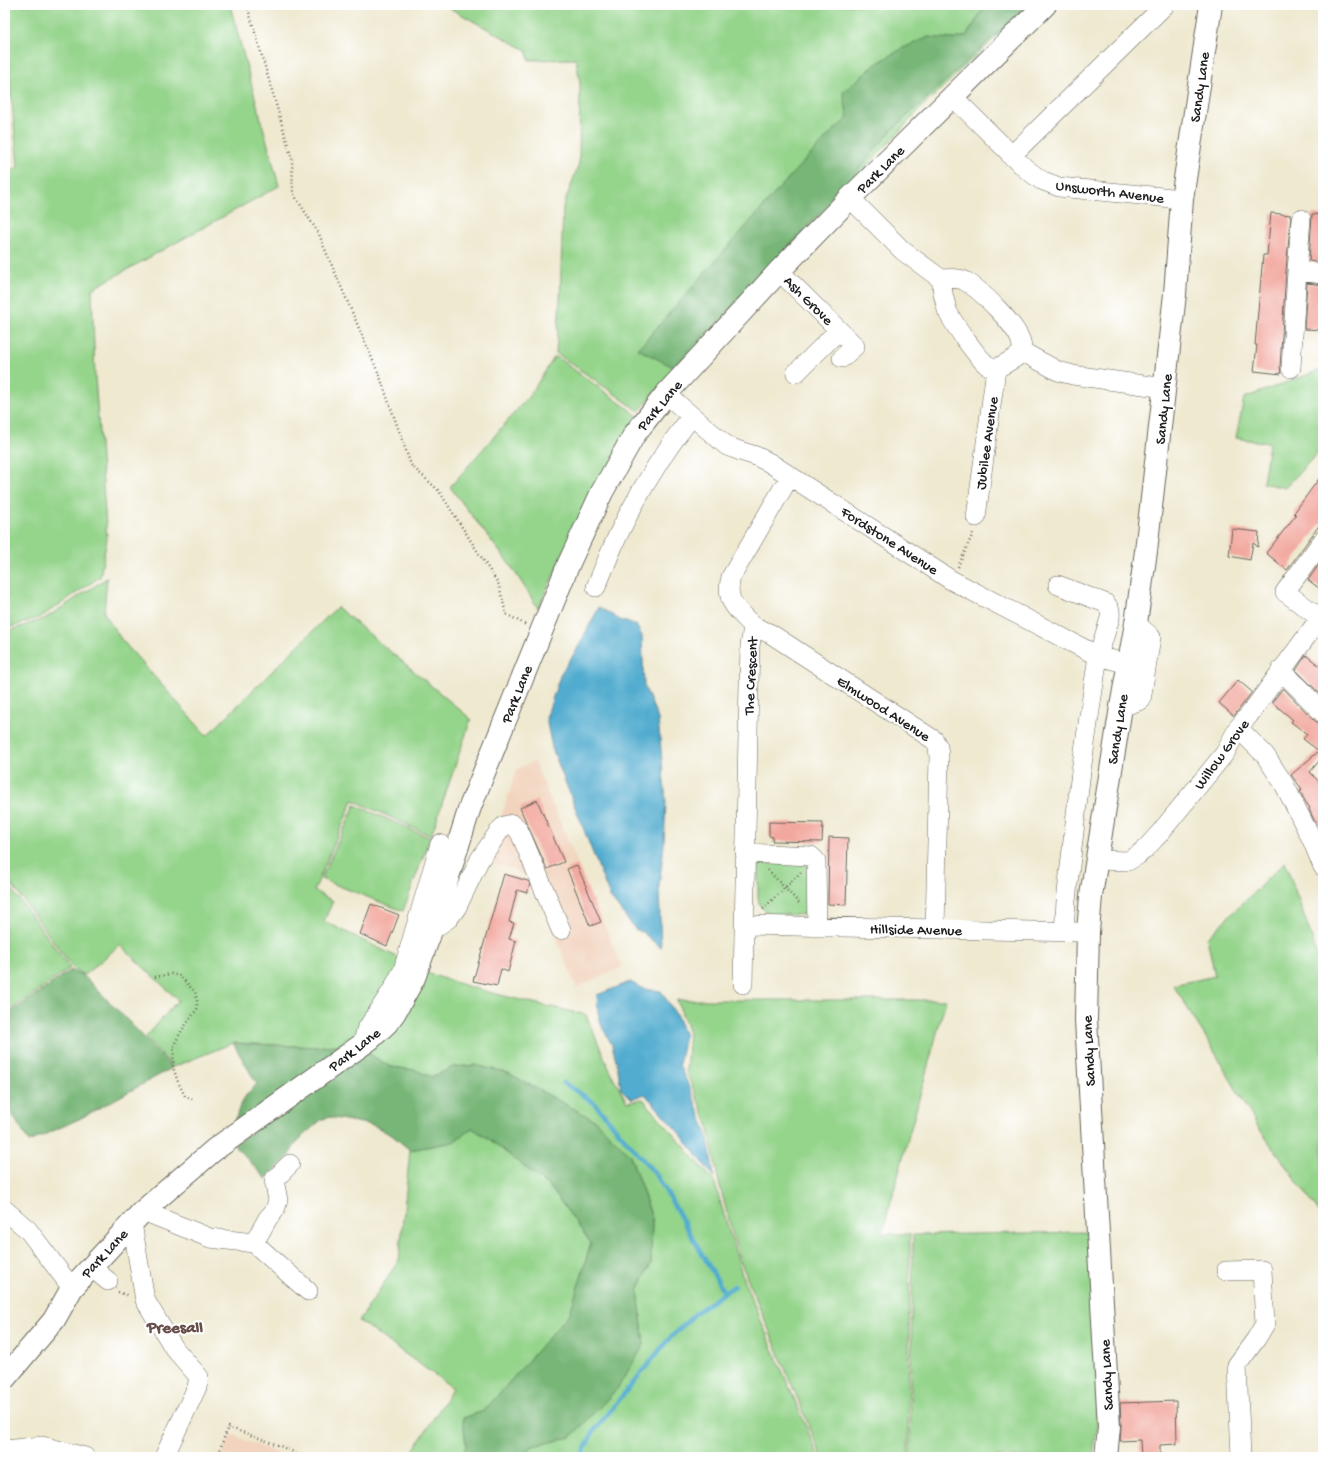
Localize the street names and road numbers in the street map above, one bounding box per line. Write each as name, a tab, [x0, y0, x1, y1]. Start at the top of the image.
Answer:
street label: Sandy Lane	[1187, 51, 1215, 124]
street label: Park Lane	[853, 142, 909, 199]
street label: Unsworth Avenue	[1055, 177, 1165, 209]
street label: Ash Grove	[779, 273, 836, 330]
street label: Sandy Lane	[1152, 373, 1178, 445]
street label: Park Lane	[633, 377, 687, 436]
street label: Jubilee Avenue	[973, 395, 1003, 491]
street label: Fordstone Avenue	[836, 503, 941, 580]
street label: The Crescent	[741, 635, 763, 716]
street label: Park Lane	[498, 663, 538, 727]
street label: Elmwood Avenue	[833, 673, 933, 747]
street label: Sandy Lane	[1105, 693, 1133, 766]
street label: Willow Grove	[1191, 716, 1254, 794]
street label: Hillside Avenue	[870, 921, 963, 941]
street label: Sandy Lane	[1079, 1015, 1101, 1087]
street label: Park Lane	[325, 1025, 385, 1077]
street label: Park Lane	[77, 1226, 133, 1283]
street label: Sandy Lane	[1097, 1339, 1119, 1411]

